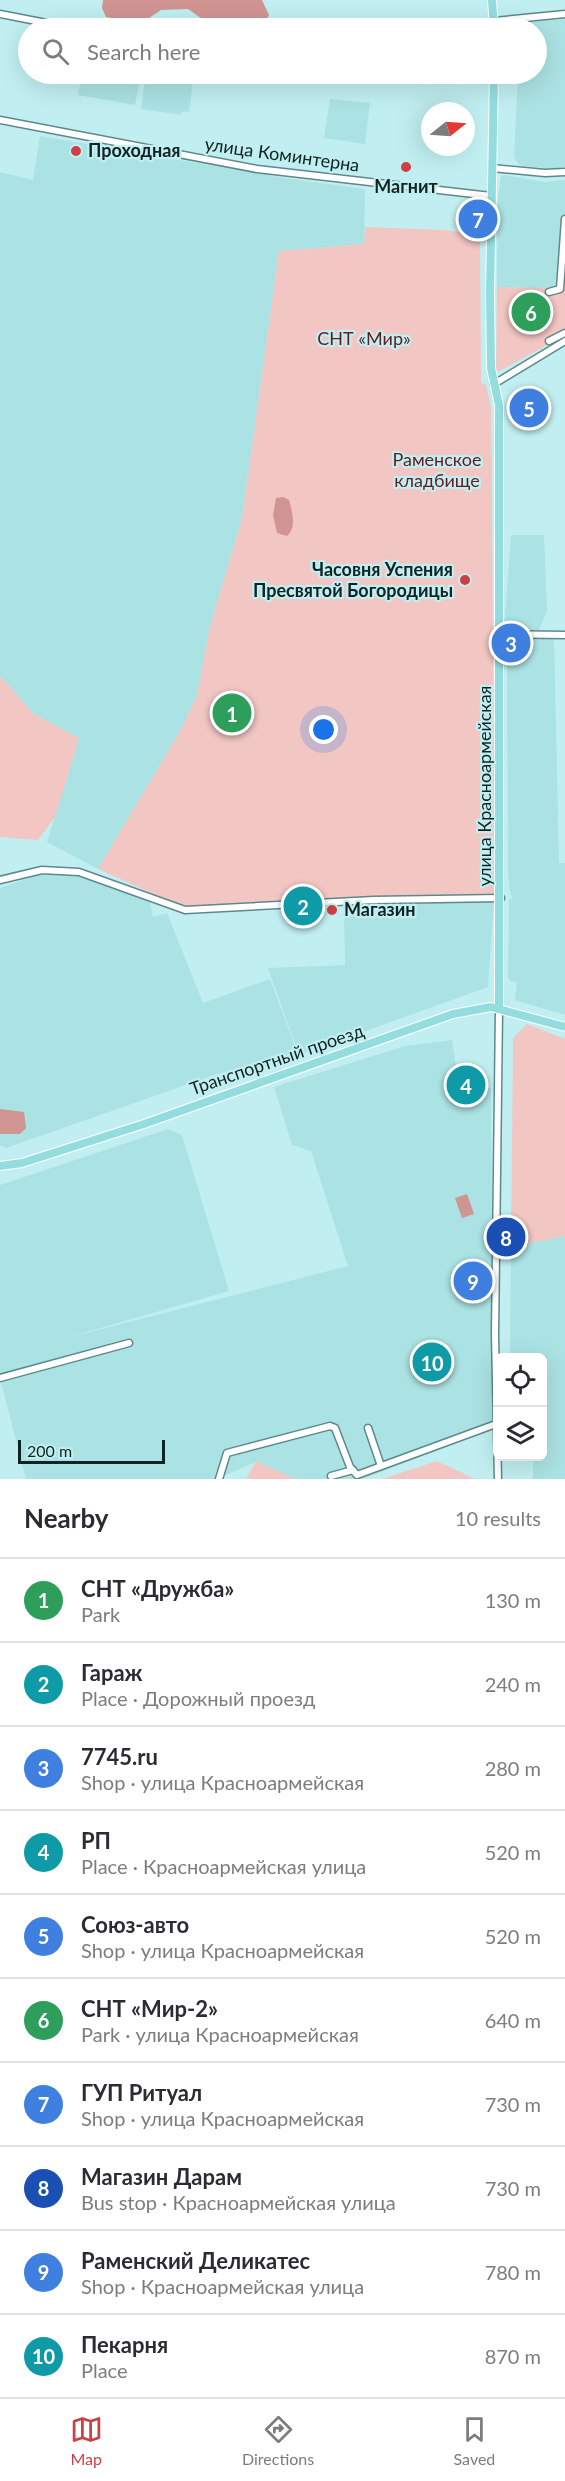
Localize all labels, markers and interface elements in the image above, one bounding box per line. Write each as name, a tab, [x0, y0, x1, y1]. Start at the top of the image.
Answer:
search box	[18, 18, 547, 84]
icon: search	[39, 35, 72, 68]
text: Search here	[87, 38, 200, 65]
north arrow	[421, 102, 475, 156]
street label: улица Коминтерна	[203, 132, 361, 176]
place label: Проходная	[88, 139, 180, 161]
marker: Проходная	[69, 144, 83, 158]
marker: Магнит	[399, 160, 413, 174]
place label: Магнит	[374, 175, 438, 197]
pin: 7	[458, 196, 498, 242]
pin: 6	[512, 290, 550, 334]
park label: СНТ «Мир»	[317, 327, 411, 349]
pin: 5	[510, 386, 548, 430]
park label: Раменское кладбище	[392, 448, 482, 491]
place label: Часовня Успения Пресвятой Богородицы	[253, 558, 453, 601]
marker: Часовня Успения Пресвятой Богородицы	[458, 573, 472, 587]
pin: 3	[492, 620, 530, 666]
street label: улица Красноармейская	[473, 686, 495, 887]
pin: 1	[212, 690, 252, 736]
your location	[309, 715, 338, 744]
pin: 2	[284, 884, 322, 928]
place label: Магазин	[344, 898, 415, 920]
marker: Магазин	[325, 903, 339, 917]
street label: Транспортный проезд	[187, 1019, 367, 1099]
pin: 4	[446, 1062, 486, 1108]
pin: 8	[486, 1214, 526, 1260]
pin: 9	[454, 1258, 492, 1304]
pin: 10	[412, 1340, 452, 1384]
map controls	[493, 1353, 547, 1461]
button: locate	[493, 1353, 547, 1407]
button: layers	[493, 1407, 547, 1461]
scale bar	[18, 1437, 165, 1464]
text: 200 m	[27, 1441, 72, 1460]
text: Nearby	[24, 1502, 109, 1534]
text: 10 results	[455, 1506, 541, 1530]
text: СНТ «Дружба»	[81, 1575, 234, 1602]
text: 1	[38, 1588, 49, 1612]
text: 130 m	[485, 1588, 541, 1612]
text: Park	[81, 1602, 120, 1626]
text: Гараж	[81, 1659, 143, 1686]
text: 2	[38, 1672, 49, 1696]
text: 240 m	[485, 1672, 541, 1696]
text: Place · Дорожный проезд	[81, 1686, 315, 1710]
text: 7745.ru	[81, 1743, 158, 1770]
text: 3	[38, 1756, 49, 1780]
text: 280 m	[485, 1756, 541, 1780]
text: Shop · улица Красноармейская	[81, 1770, 364, 1794]
text: РП	[81, 1827, 111, 1854]
text: 4	[38, 1840, 49, 1864]
text: 520 m	[485, 1840, 541, 1864]
text: Place · Красноармейская улица	[81, 1854, 366, 1878]
text: Союз-авто	[81, 1911, 189, 1938]
text: 5	[38, 1924, 49, 1948]
text: 520 m	[485, 1924, 541, 1948]
text: Shop · улица Красноармейская	[81, 1938, 364, 1962]
text: СНТ «Мир-2»	[81, 1995, 218, 2022]
text: 6	[38, 2008, 49, 2032]
text: 640 m	[485, 2008, 541, 2032]
text: Park · улица Красноармейская	[81, 2022, 359, 2046]
text: ГУП Ритуал	[81, 2079, 202, 2106]
text: 7	[38, 2092, 49, 2116]
text: 730 m	[485, 2092, 541, 2116]
text: Shop · улица Красноармейская	[81, 2106, 364, 2130]
text: Магазин Дарам	[81, 2163, 242, 2190]
text: 8	[38, 2176, 49, 2200]
text: 730 m	[485, 2176, 541, 2200]
text: Bus stop · Красноармейская улица	[81, 2190, 396, 2214]
text: Раменский Деликатес	[81, 2247, 310, 2274]
text: 9	[38, 2260, 49, 2284]
text: 780 m	[485, 2260, 541, 2284]
text: Shop · Красноармейская улица	[81, 2274, 364, 2298]
text: Пекарня	[81, 2331, 168, 2358]
text: 10	[32, 2344, 55, 2368]
text: 870 m	[485, 2344, 541, 2368]
text: Place	[81, 2358, 128, 2382]
tab: Map	[70, 2413, 103, 2468]
tab: Directions	[242, 2413, 314, 2468]
tab: Saved	[454, 2413, 495, 2468]

